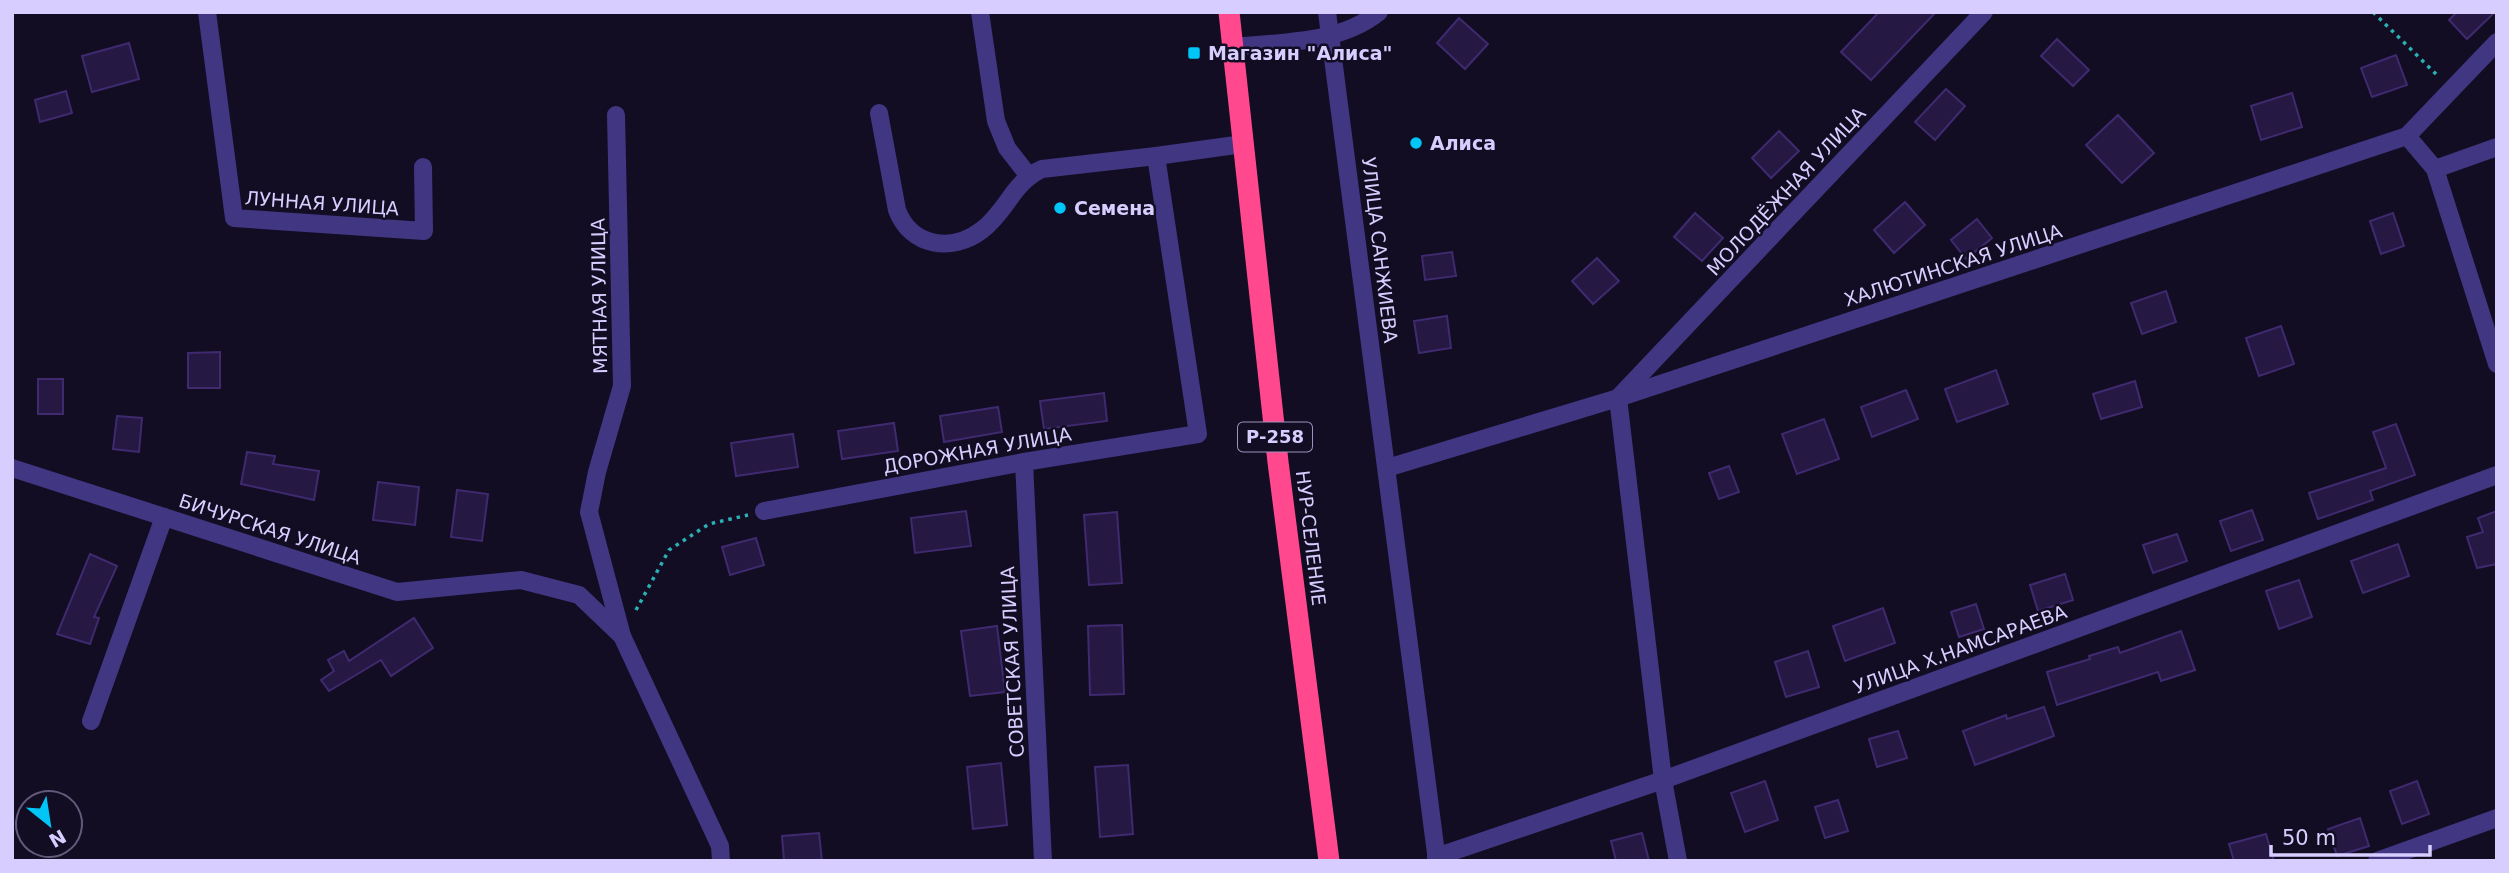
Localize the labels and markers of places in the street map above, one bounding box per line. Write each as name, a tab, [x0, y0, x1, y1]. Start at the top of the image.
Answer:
place label: Магазин "Алиса"	[1208, 42, 1392, 64]
marker: Магазин "Алиса"	[1186, 45, 1202, 61]
place label: Алиса	[1430, 132, 1496, 154]
marker: Алиса	[1408, 135, 1424, 151]
place label: Семена	[1074, 197, 1155, 219]
marker: Семена	[1052, 200, 1068, 216]

